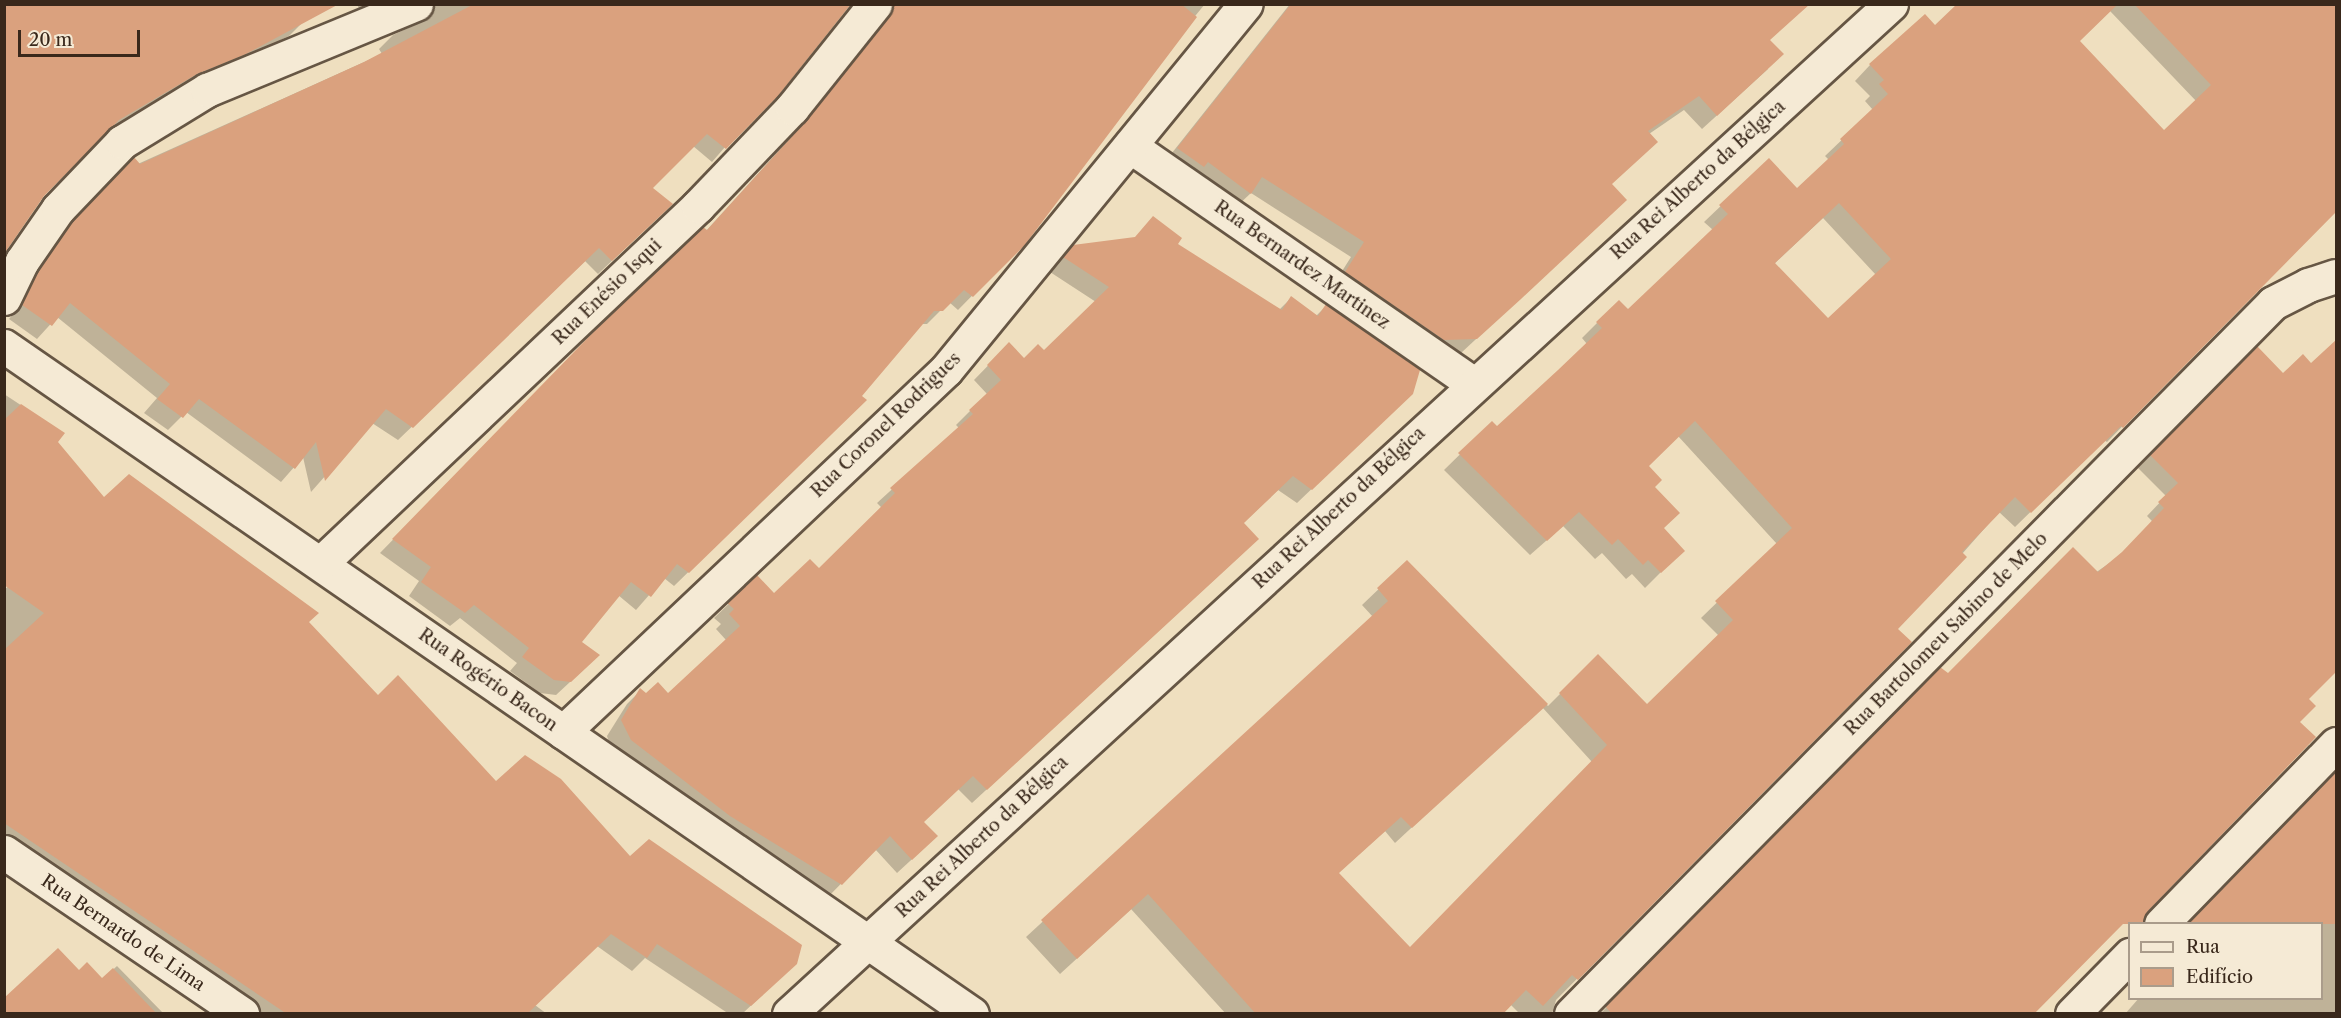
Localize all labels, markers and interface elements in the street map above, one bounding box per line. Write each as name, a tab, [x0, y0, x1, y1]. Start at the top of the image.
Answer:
scale bar	[21, 18, 142, 56]
text: 20 m	[29, 29, 72, 51]
street label: Rua Rei Alberto da Bélgica	[1606, 96, 1790, 264]
street label: Rua Bernardez Martinez	[1210, 196, 1394, 334]
street label: Rua Enésio Isqui	[548, 234, 666, 350]
street label: Rua Coronel Rodrigues	[807, 348, 965, 502]
street label: Rua Rei Alberto da Bélgica	[1248, 422, 1430, 594]
street label: Rua Bartolomeu Sabino de Melo	[1840, 528, 2052, 740]
street label: Rua Rogério Bacon	[414, 624, 562, 736]
street label: Rua Rei Alberto da Bélgica	[891, 751, 1073, 923]
street label: Rua Bernardo de Lima	[37, 870, 209, 996]
legend	[2128, 922, 2323, 1000]
text: Rua	[2186, 936, 2220, 958]
text: Edifício	[2186, 966, 2253, 988]

